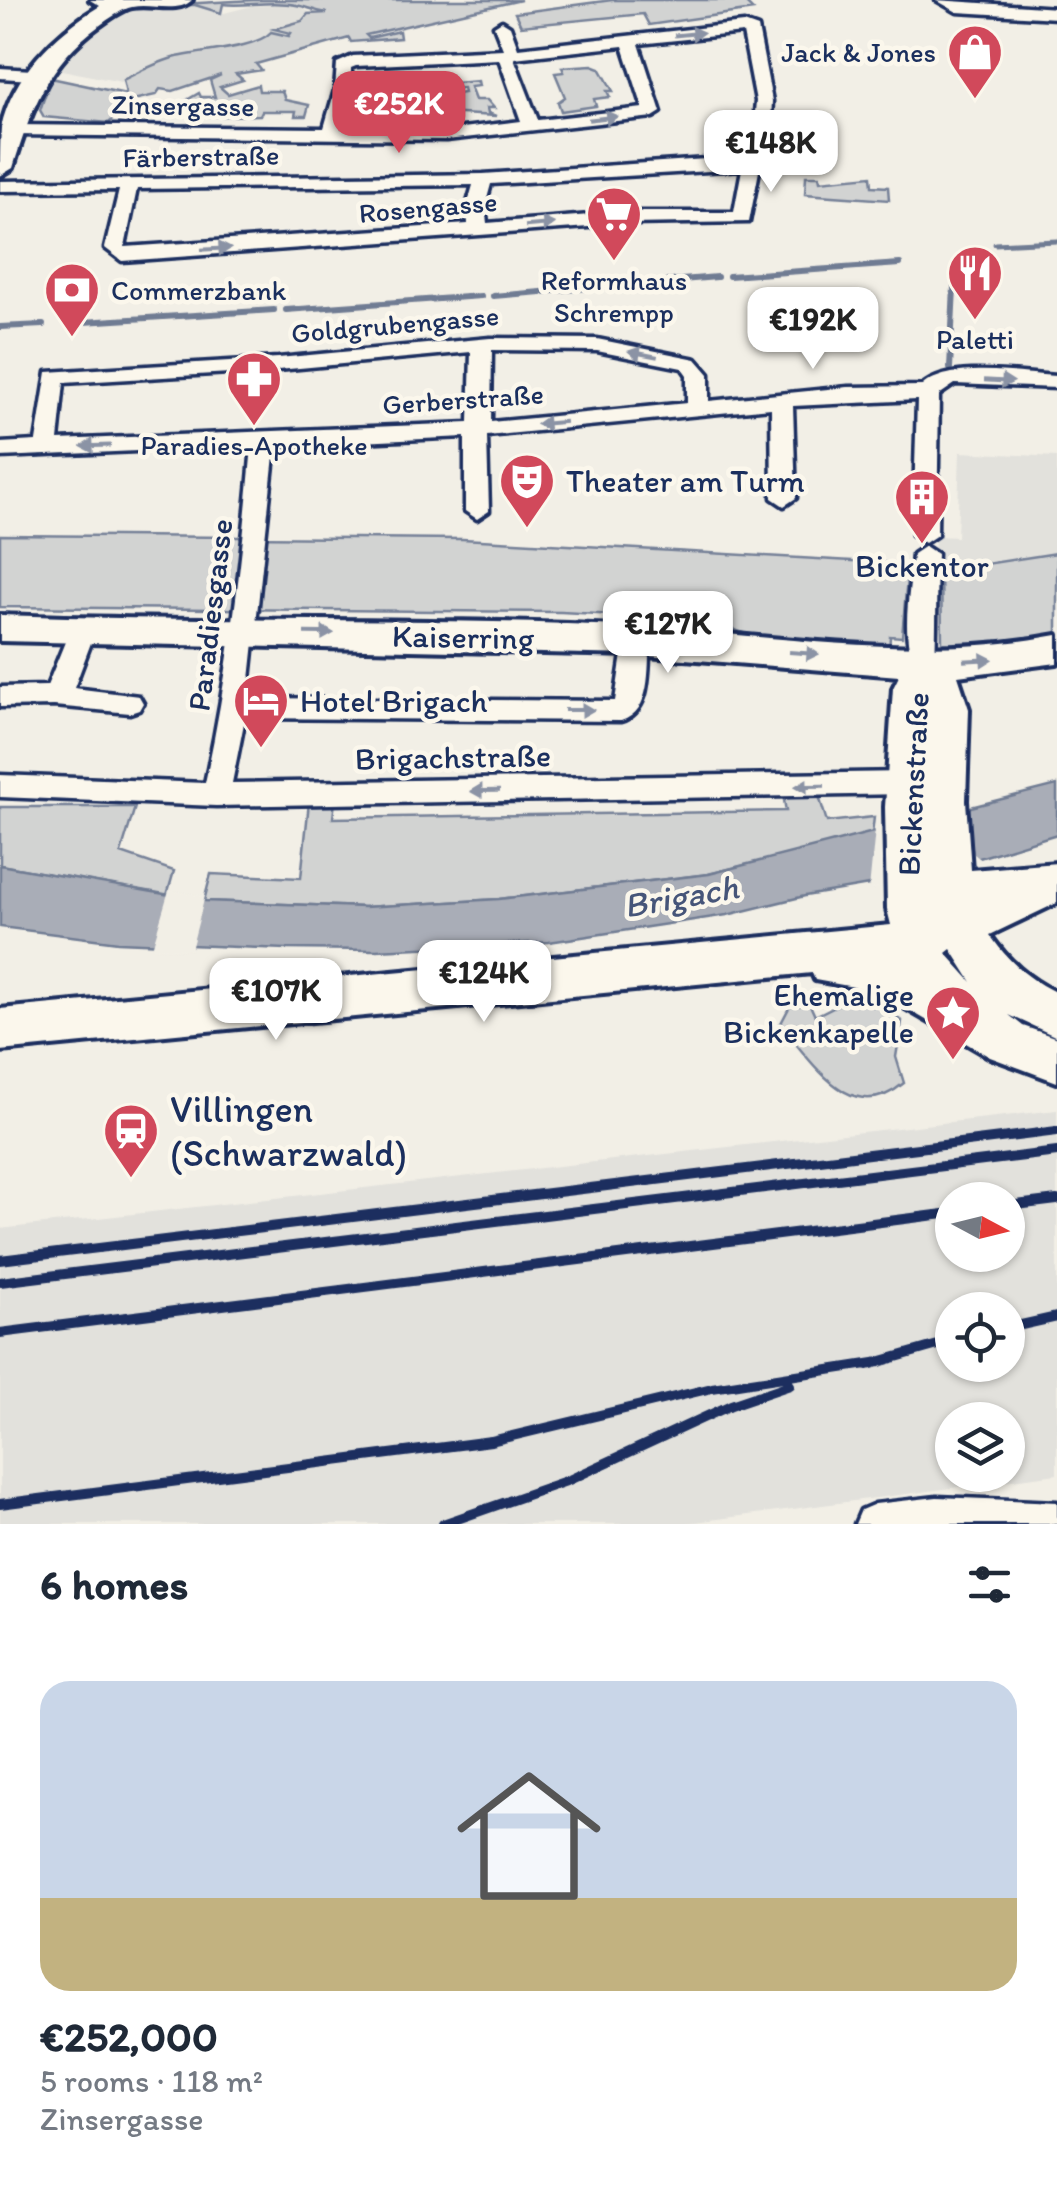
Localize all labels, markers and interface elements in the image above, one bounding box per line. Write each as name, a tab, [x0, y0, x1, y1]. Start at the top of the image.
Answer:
shop icon: Jack & Jones	[945, 22, 1005, 101]
one-way arrow	[674, 26, 705, 42]
place label: Jack & Jones	[781, 35, 936, 69]
pin: €252K	[329, 71, 469, 156]
text: €252K	[354, 84, 444, 122]
street label: Zinsergasse	[111, 87, 255, 123]
one-way arrow	[587, 110, 619, 126]
pin: €148K	[701, 110, 841, 195]
text: €148K	[726, 123, 816, 161]
street label: Färberstraße	[122, 138, 280, 174]
street label: Rosengasse	[357, 184, 499, 230]
supermarket icon: Reformhaus Schrempp	[584, 184, 644, 263]
one-way arrow	[525, 217, 557, 233]
one-way arrow	[201, 241, 232, 257]
restaurant icon: Paletti	[945, 243, 1005, 322]
bank icon: Commerzbank	[42, 260, 102, 339]
place label: Reformhaus Schrempp	[541, 263, 687, 329]
place label: Commerzbank	[111, 273, 287, 307]
pin: €192K	[743, 287, 883, 372]
street label: Goldgrubengasse	[290, 298, 500, 350]
text: €192K	[769, 300, 857, 338]
place label: Paletti	[936, 322, 1014, 356]
one-way arrow	[628, 345, 659, 361]
pharmacy icon: Paradies-Apotheke	[224, 349, 284, 428]
one-way arrow	[984, 373, 1015, 389]
street label: Gerberstraße	[381, 376, 545, 422]
one-way arrow	[535, 416, 566, 432]
place label: Paradies-Apotheke	[140, 428, 368, 462]
one-way arrow	[80, 439, 112, 455]
theatre icon: Theater am Turm	[497, 451, 557, 530]
place label: Theater am Turm	[566, 462, 805, 500]
building icon: Bickentor	[892, 467, 952, 546]
street label: Paradiesgasse	[179, 517, 241, 713]
place label: Bickentor	[855, 547, 989, 585]
pin: €127K	[598, 591, 738, 676]
text: €127K	[625, 604, 711, 642]
street label: Kaiserring	[392, 617, 535, 657]
one-way arrow	[304, 626, 336, 642]
one-way arrow	[789, 646, 821, 662]
one-way arrow	[962, 652, 994, 668]
hotel icon: Hotel Brigach	[231, 671, 291, 750]
place label: Hotel Brigach	[300, 682, 488, 720]
street label: Bickenstraße	[889, 691, 937, 877]
one-way arrow	[563, 702, 595, 718]
street label: Brigachstraße	[355, 736, 551, 778]
one-way arrow	[793, 778, 825, 794]
one-way arrow	[468, 783, 500, 799]
water label: Brigach	[620, 865, 743, 927]
pin: €124K	[414, 940, 554, 1025]
text: €124K	[439, 953, 529, 991]
pin: €107K	[206, 958, 346, 1043]
text: €107K	[231, 971, 321, 1009]
place label: Ehemalige Bickenkapelle	[723, 976, 914, 1051]
place icon: Ehemalige Bickenkapelle	[923, 983, 983, 1062]
place label: Villingen (Schwarzwald)	[170, 1086, 407, 1176]
station icon: Villingen (Schwarzwald)	[101, 1101, 161, 1180]
north arrow	[935, 1182, 1025, 1272]
map controls	[935, 1182, 1025, 1492]
button: locate	[935, 1292, 1025, 1382]
button: layers	[935, 1402, 1025, 1492]
icon: filters	[962, 1557, 1017, 1612]
text: 6 homes	[40, 1559, 188, 1610]
icon: home	[439, 1746, 619, 1926]
text: €252,000	[40, 2011, 218, 2062]
text: 5 rooms · 118 m²	[40, 2062, 263, 2100]
text: Zinsergasse	[40, 2100, 204, 2138]

